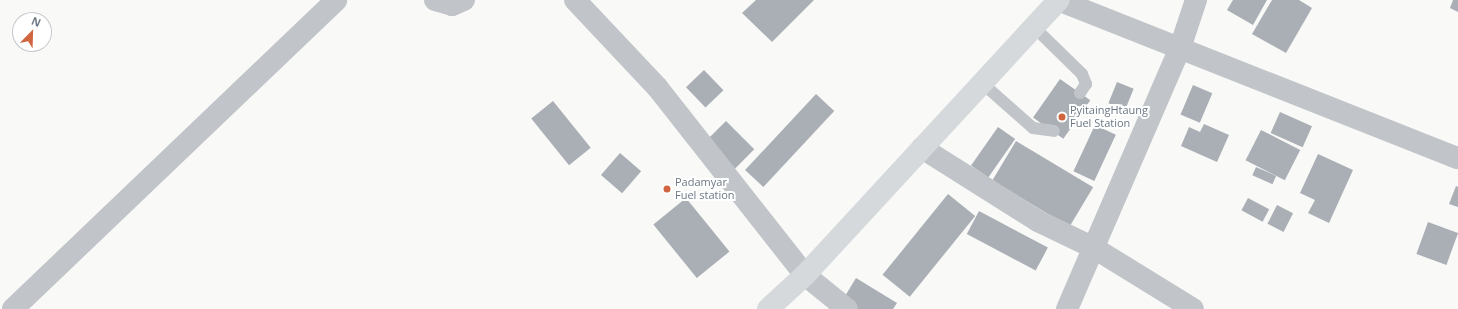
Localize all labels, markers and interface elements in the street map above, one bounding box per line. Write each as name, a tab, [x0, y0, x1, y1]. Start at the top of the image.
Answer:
north arrow	[12, 12, 52, 52]
text: N	[29, 13, 44, 30]
place label: PyitaingHtaung Fuel Station	[1070, 104, 1148, 130]
marker: PyitaingHtaung Fuel Station	[1057, 112, 1067, 122]
place label: Padamyar Fuel station	[675, 176, 735, 202]
marker: Padamyar Fuel station	[662, 184, 672, 194]

